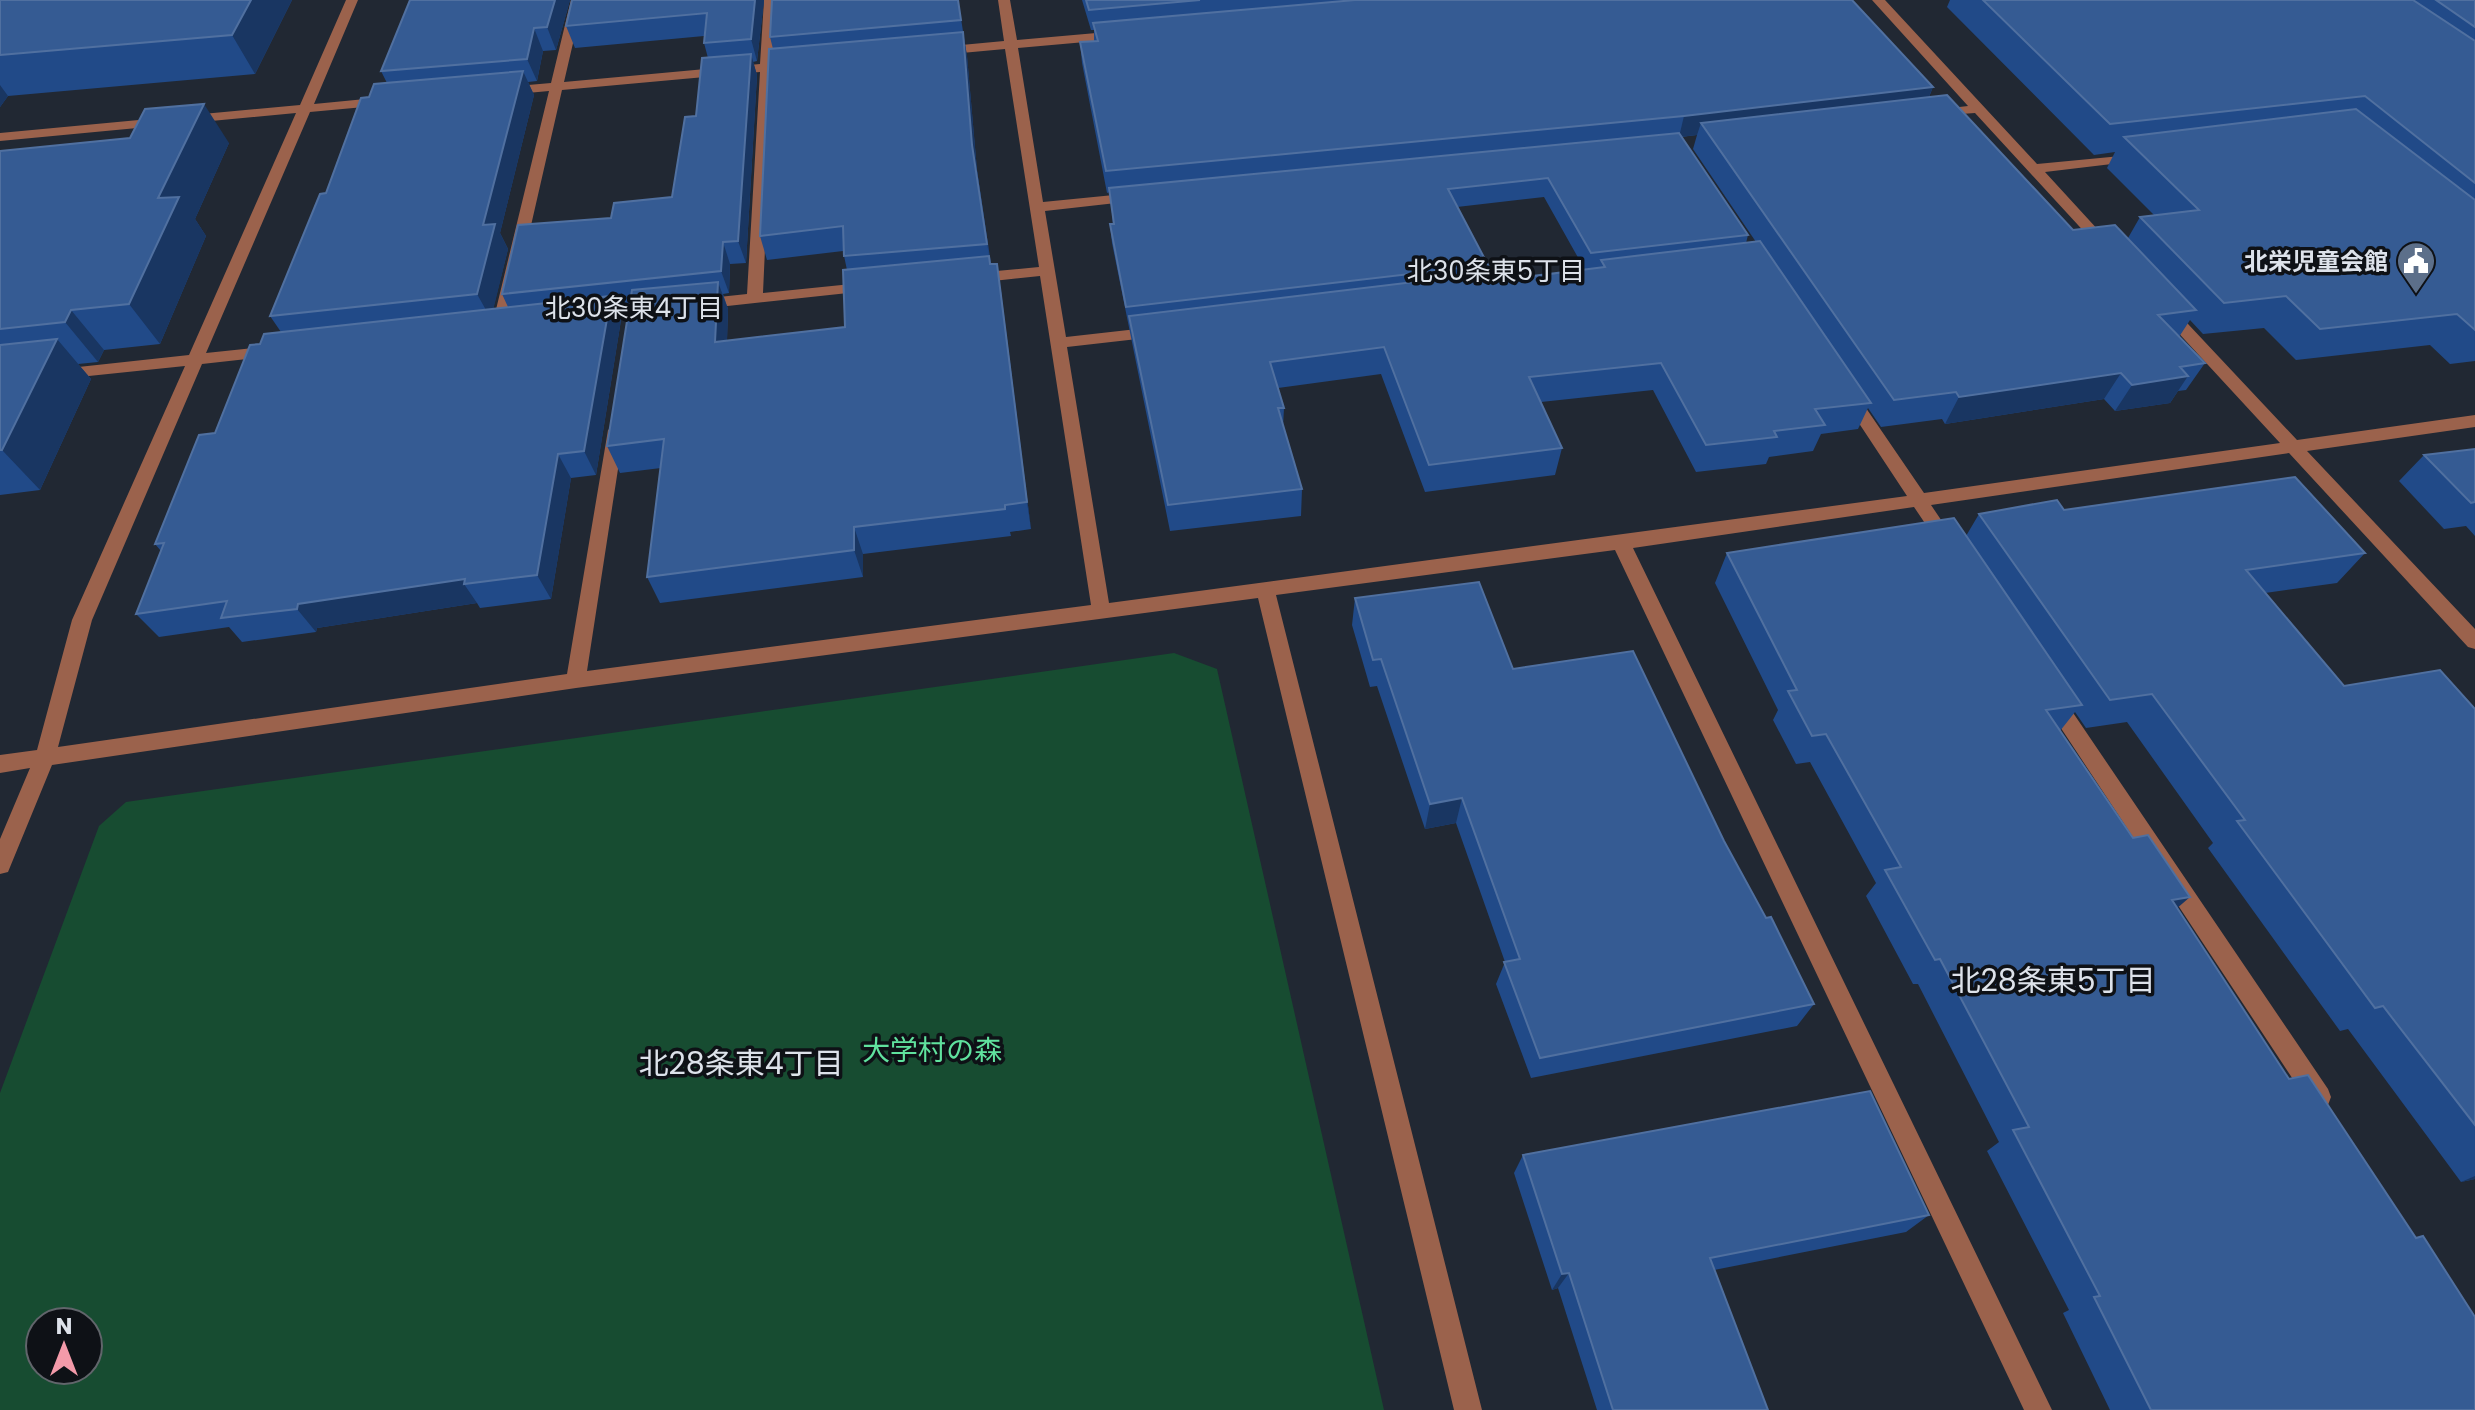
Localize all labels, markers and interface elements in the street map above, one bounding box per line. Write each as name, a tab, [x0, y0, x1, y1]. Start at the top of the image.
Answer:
public building icon: 北栄児童会館	[2395, 240, 2437, 295]
place label: 北栄児童会館	[2244, 245, 2388, 278]
district label: 北30条東5丁目	[1407, 253, 1585, 289]
district label: 北30条東4丁目	[545, 290, 723, 326]
district label: 北28条東5丁目	[1950, 959, 2156, 1002]
park label: 大学村の森	[862, 1031, 1002, 1070]
district label: 北28条東4丁目	[638, 1042, 844, 1085]
north arrow	[24, 1306, 104, 1386]
text: N	[56, 1311, 72, 1342]

